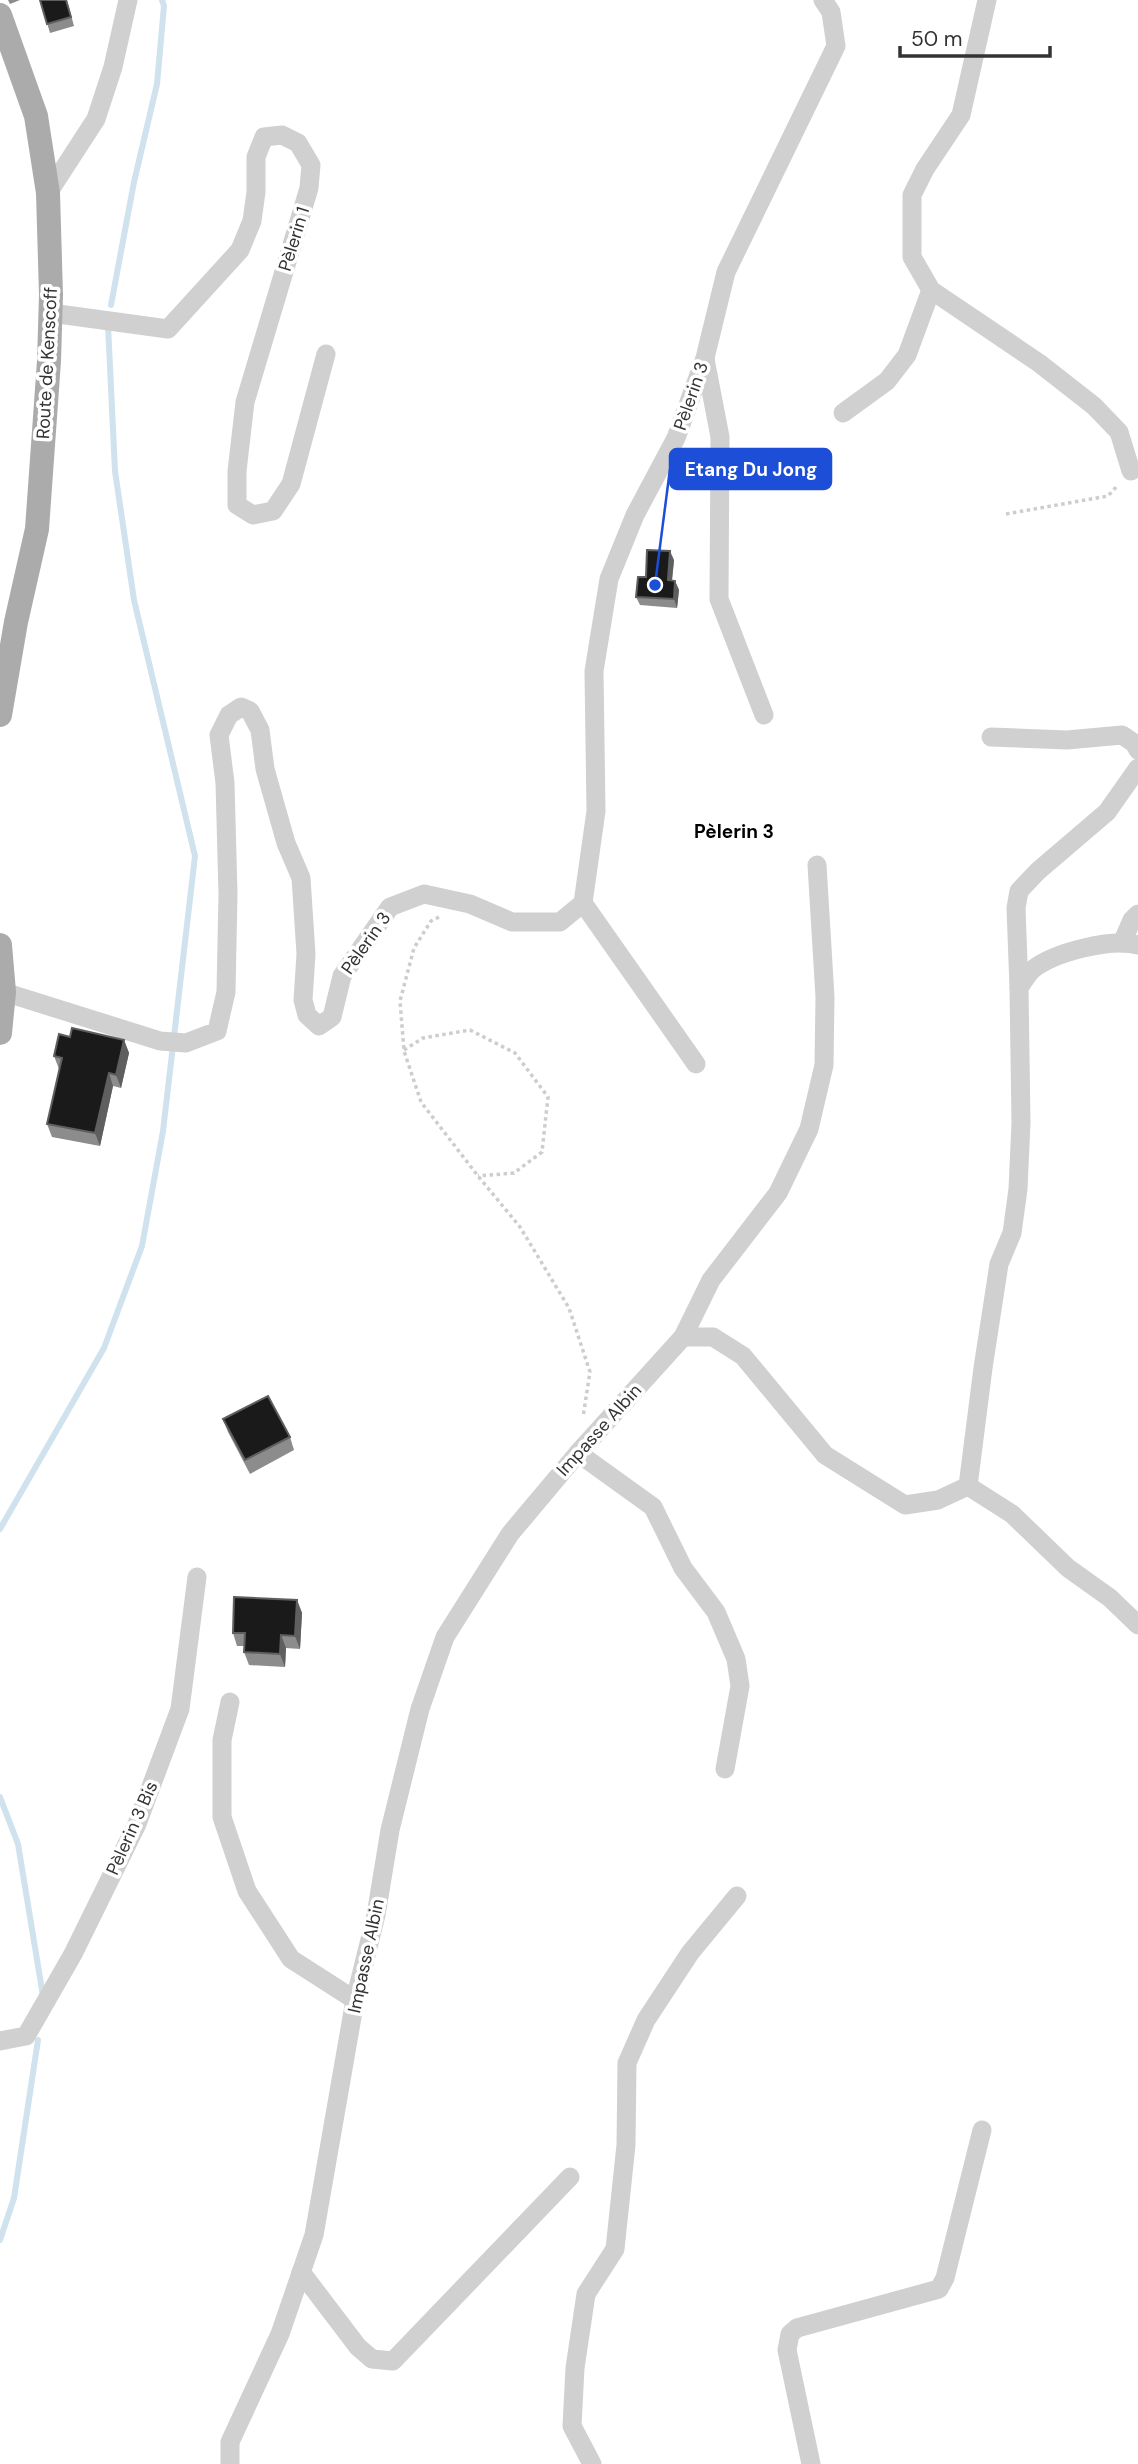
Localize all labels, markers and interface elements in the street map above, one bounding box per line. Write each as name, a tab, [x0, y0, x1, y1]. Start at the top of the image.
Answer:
scale bar	[900, 14, 1050, 58]
text: 50 m	[911, 25, 962, 53]
street label: Pèlerin 1	[273, 204, 315, 274]
street label: Route de Kenscoff	[31, 286, 63, 440]
street label: Pèlerin 3	[668, 358, 714, 434]
callout: Etang Du Jong	[670, 449, 831, 489]
text: Etang Du Jong	[685, 457, 817, 482]
district label: Pèlerin 3	[694, 819, 774, 844]
street label: Pèlerin 3	[336, 907, 396, 979]
street label: Impasse Albin	[551, 1379, 647, 1481]
street label: Pèlerin 3 Bis	[101, 1777, 163, 1879]
street label: Impasse Albin	[342, 1897, 390, 2015]

